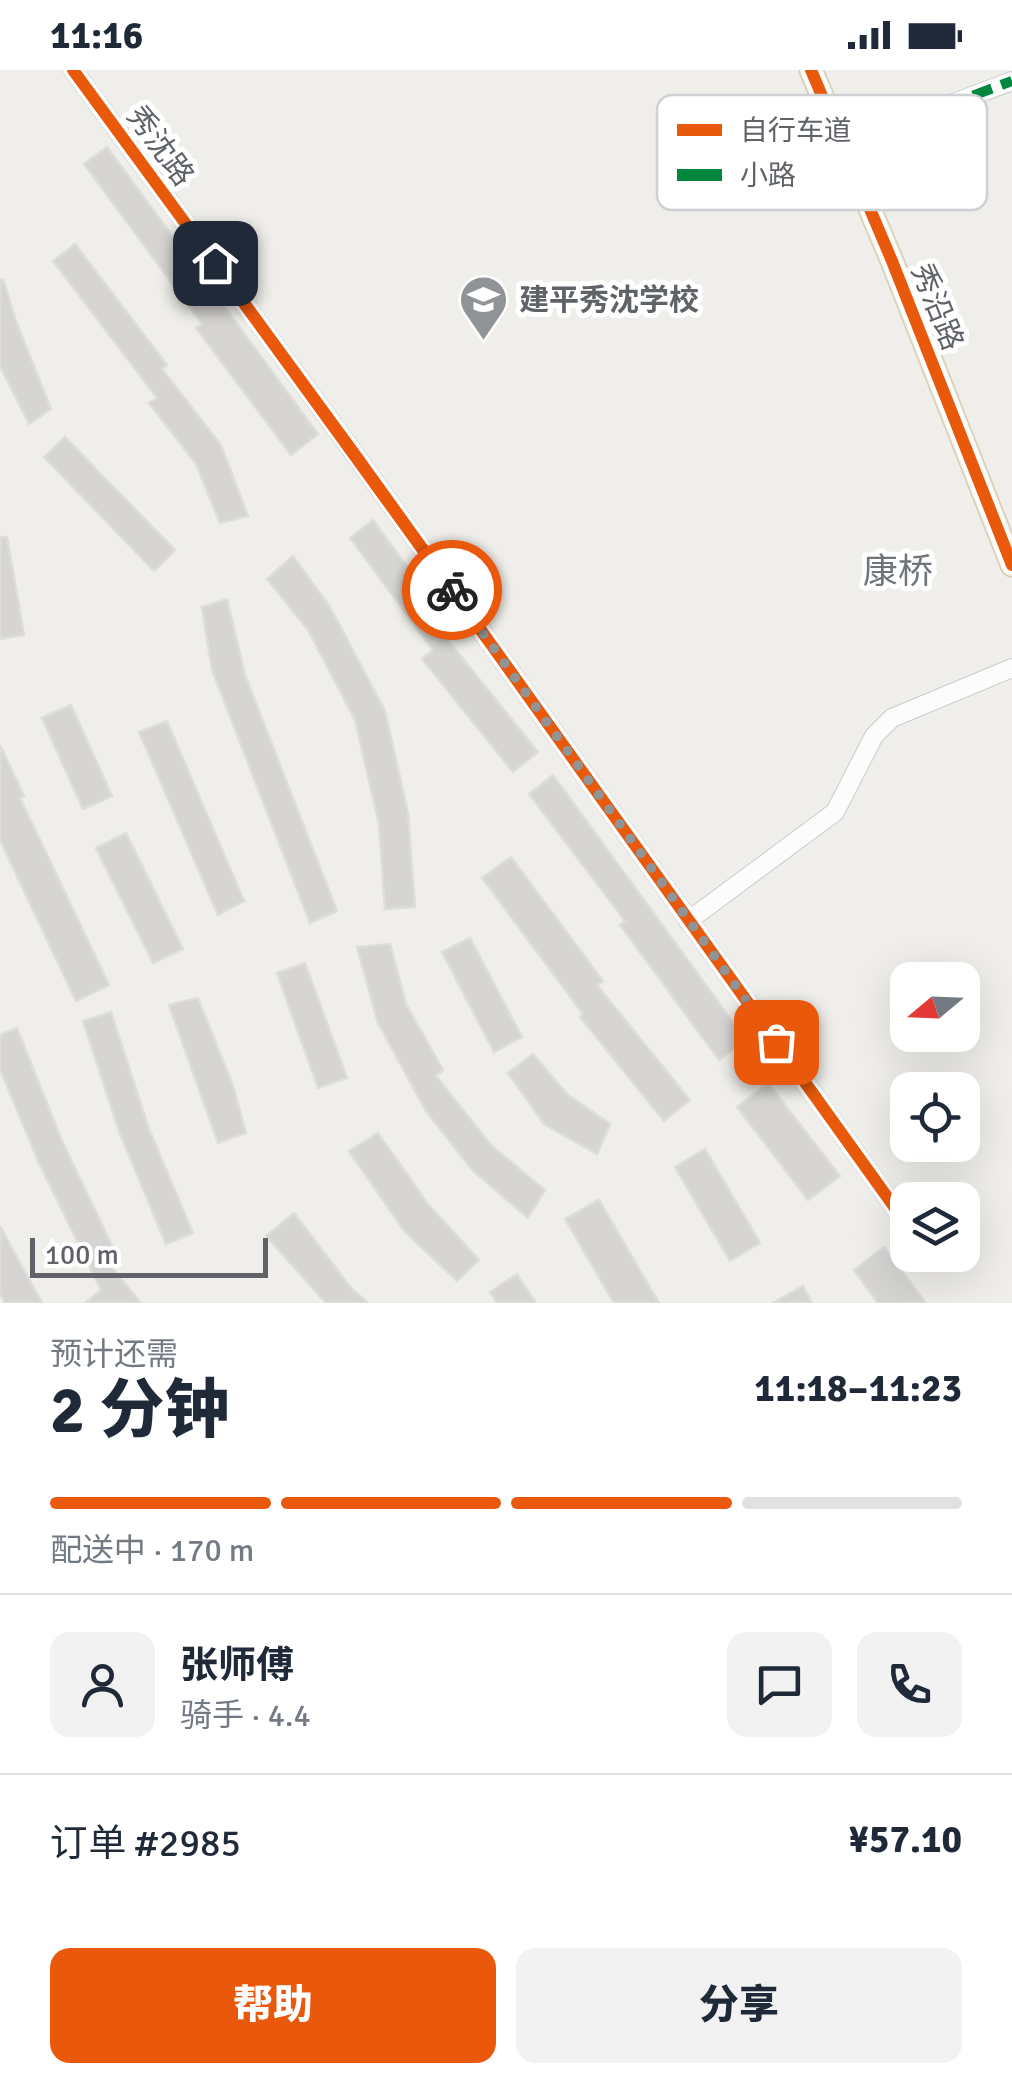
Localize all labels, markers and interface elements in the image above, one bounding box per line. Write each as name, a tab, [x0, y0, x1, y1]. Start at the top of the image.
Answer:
text: 11:16	[50, 12, 143, 59]
legend	[657, 95, 987, 210]
street label: 秀沈路	[119, 99, 201, 193]
text: 自行车道	[740, 114, 852, 148]
text: 小路	[740, 159, 796, 193]
pin	[173, 221, 258, 306]
icon: home	[188, 236, 243, 291]
street label: 秀沿路	[903, 258, 971, 356]
school or university icon: 建平秀沈学校	[458, 274, 510, 342]
place label: 建平秀沈学校	[519, 282, 699, 319]
courier	[402, 540, 502, 640]
district label: 康桥	[863, 550, 933, 593]
icon: bike	[425, 563, 480, 618]
north arrow	[890, 962, 980, 1052]
map controls	[890, 962, 980, 1272]
pin	[734, 1000, 819, 1085]
icon: bag	[749, 1015, 804, 1070]
button: locate	[890, 1072, 980, 1162]
button: layers	[890, 1182, 980, 1272]
scale bar	[30, 1233, 268, 1278]
text: 100 m	[45, 1238, 119, 1272]
text: 预计还需	[50, 1335, 178, 1374]
text: 11:18–11:23	[754, 1365, 962, 1412]
text: 2 分钟	[50, 1371, 229, 1451]
text: 配送中 · 170 m	[50, 1531, 254, 1570]
button: person	[50, 1632, 155, 1737]
button: chat	[727, 1632, 832, 1737]
button: phone	[857, 1632, 962, 1737]
text: 张师傅	[180, 1642, 294, 1689]
text: 骑手 · 4.4	[180, 1696, 311, 1735]
text: ¥57.10	[849, 1816, 962, 1863]
text: 订单 #2985	[50, 1820, 241, 1867]
button: 帮助	[50, 1948, 496, 2063]
button: 分享	[516, 1948, 962, 2063]

